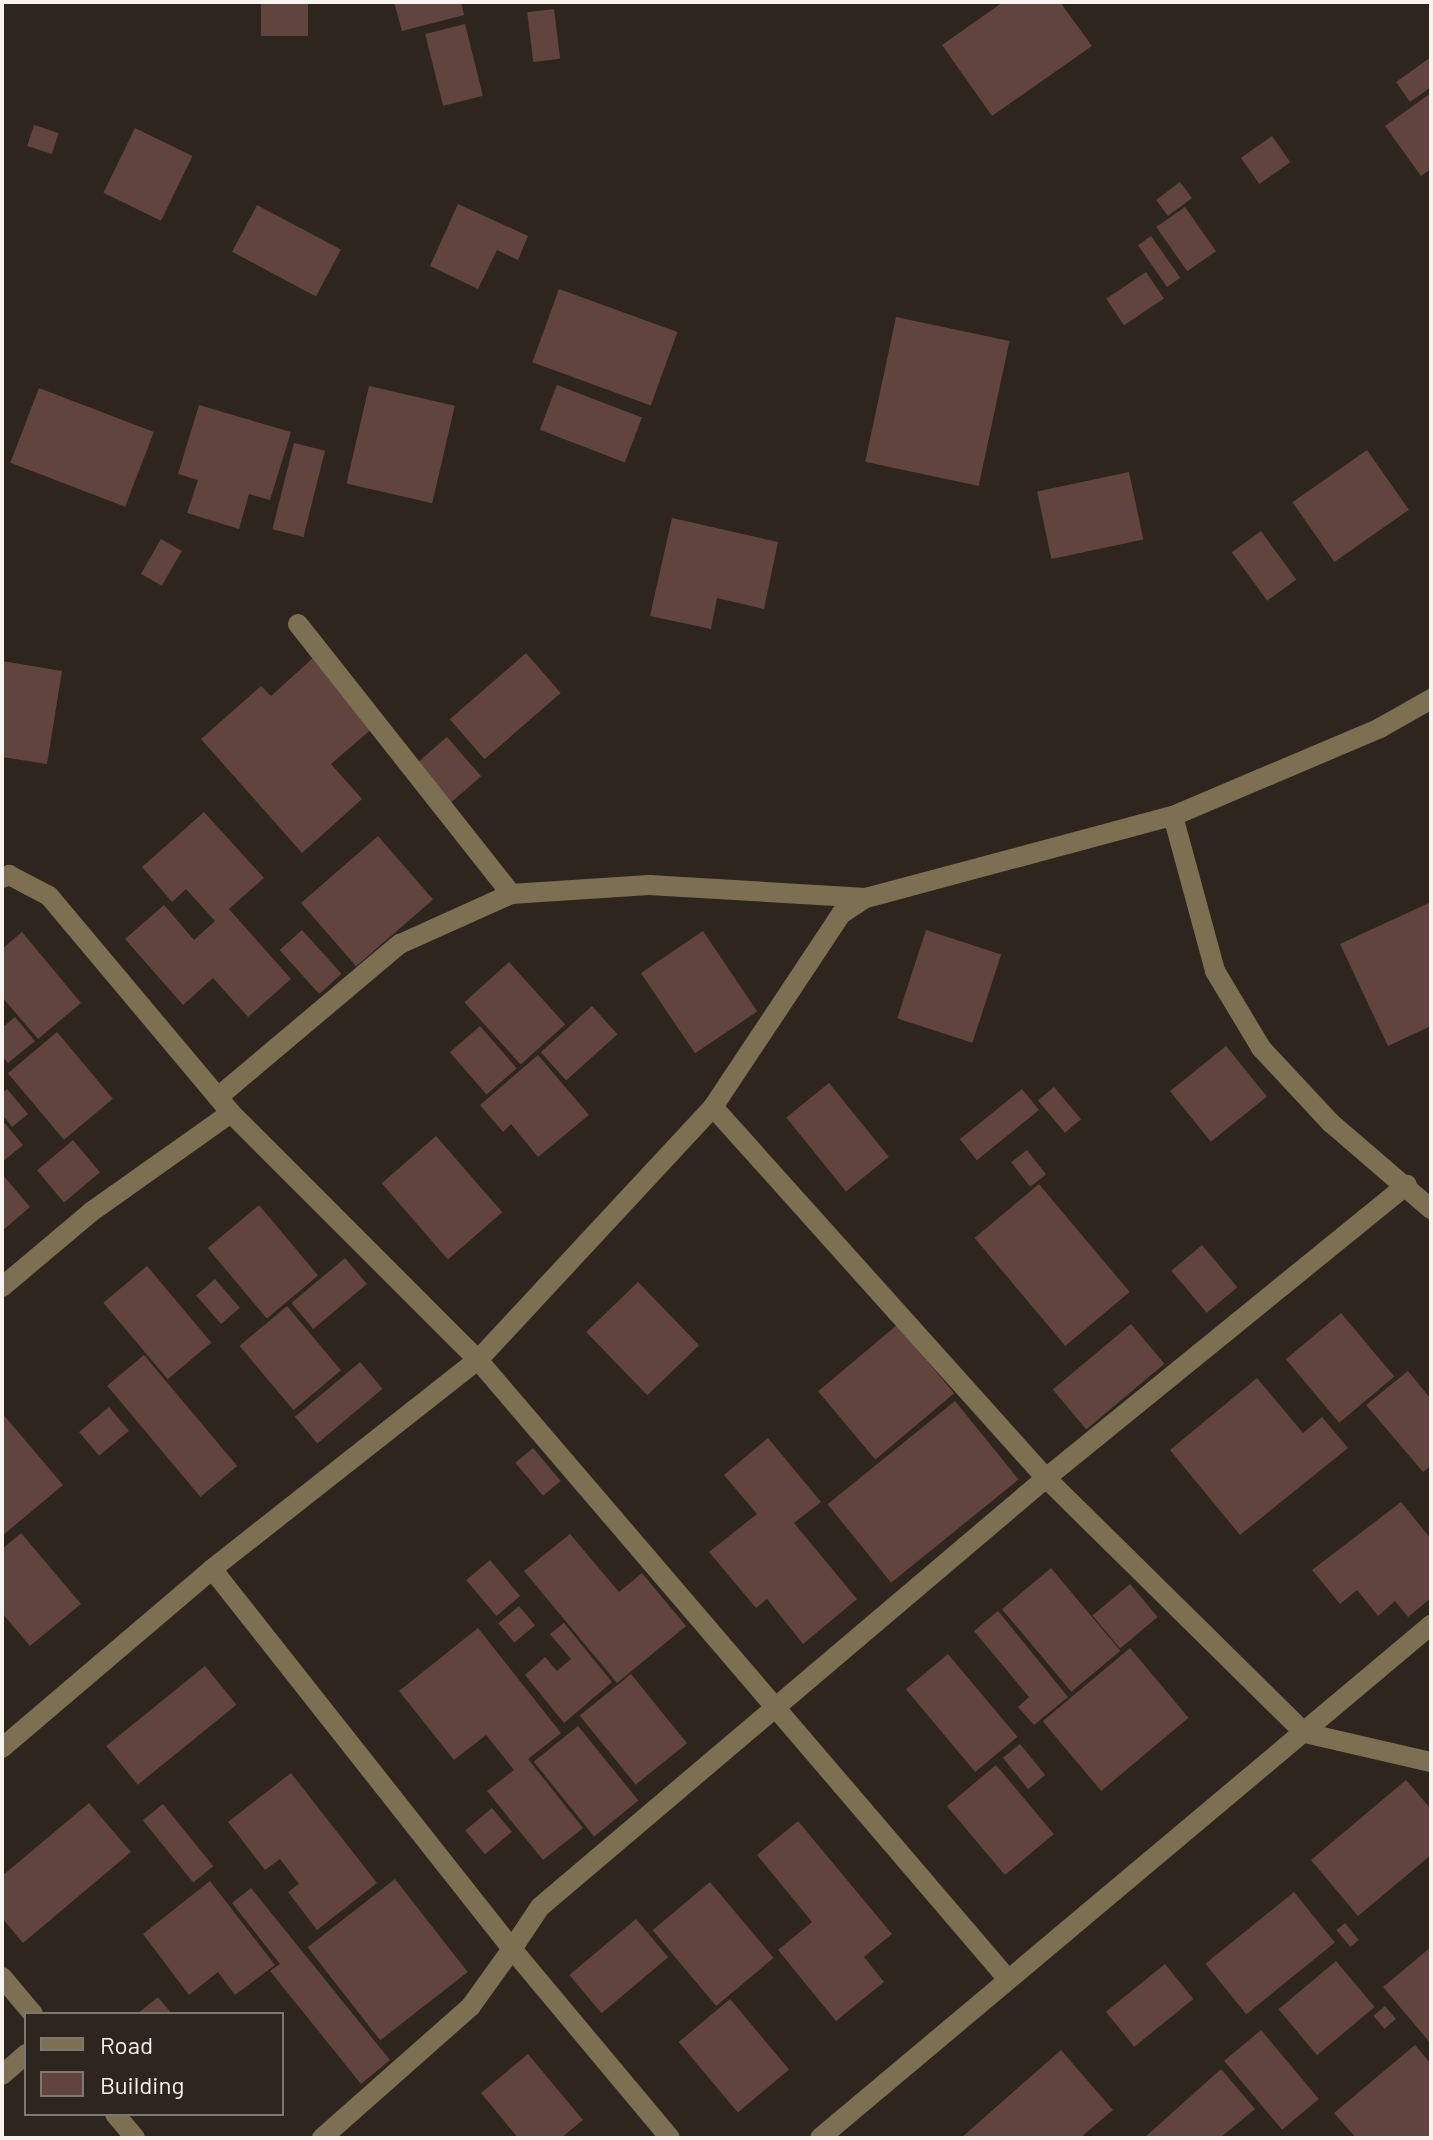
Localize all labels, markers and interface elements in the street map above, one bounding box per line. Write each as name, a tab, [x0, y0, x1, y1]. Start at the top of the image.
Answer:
legend	[24, 2012, 284, 2116]
text: Road	[100, 2030, 153, 2059]
text: Building	[100, 2070, 184, 2099]

